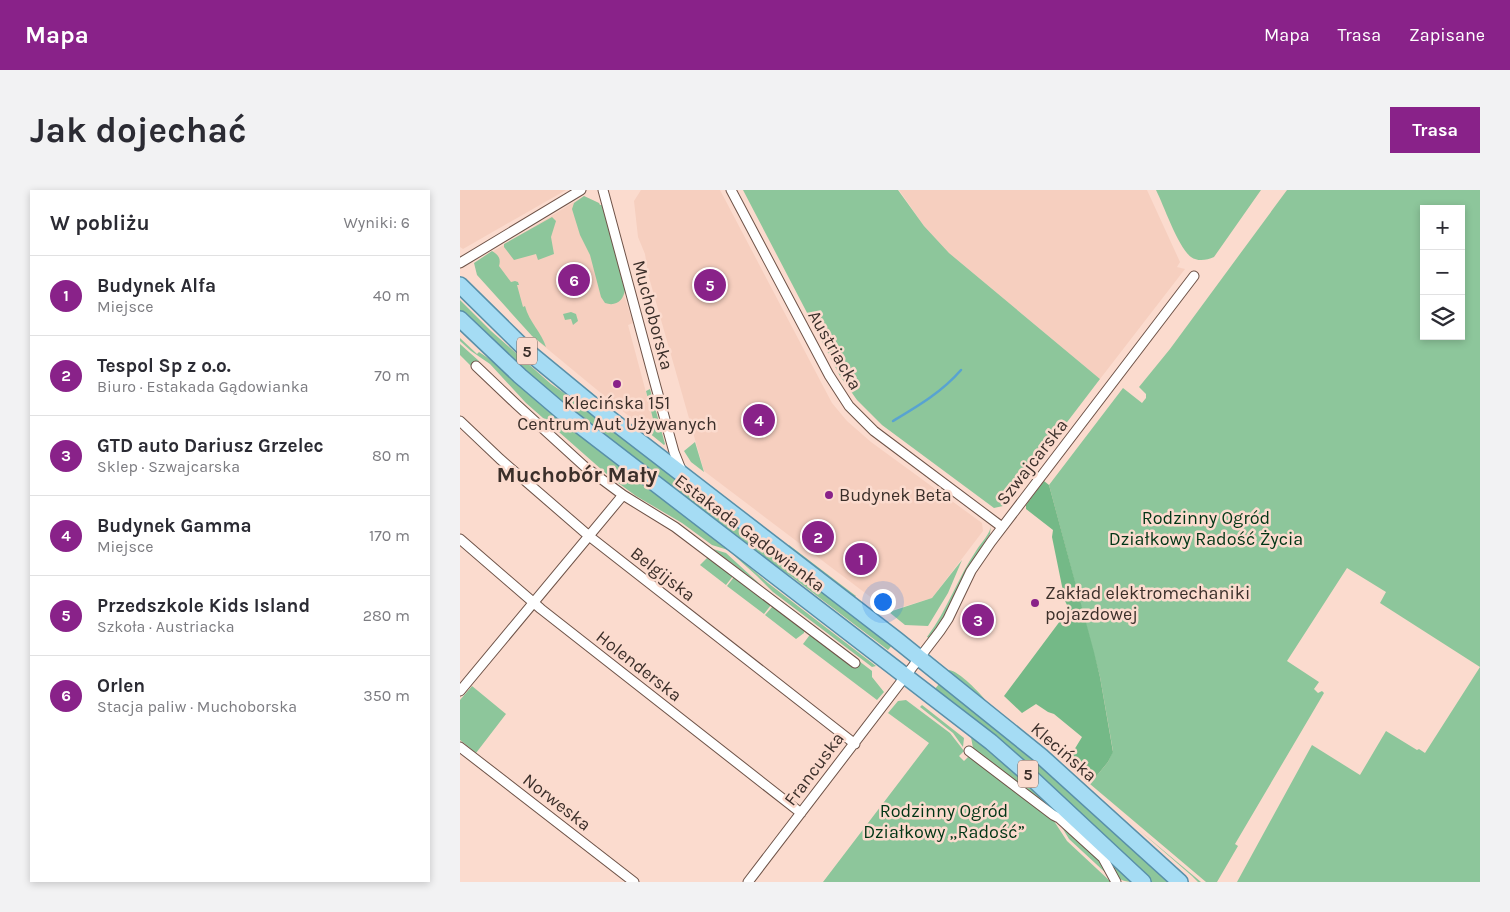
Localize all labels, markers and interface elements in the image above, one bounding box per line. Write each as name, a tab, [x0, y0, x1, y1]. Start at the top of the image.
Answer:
text: Mapa	[25, 21, 89, 49]
text: Mapa	[1264, 24, 1310, 46]
text: Trasa	[1338, 24, 1381, 46]
text: Zapisane	[1409, 24, 1485, 46]
button: Trasa	[1390, 107, 1480, 153]
text: Jak dojechać	[30, 110, 246, 151]
map controls	[1420, 205, 1465, 340]
button: +	[1420, 205, 1465, 250]
text: W pobliżu	[50, 211, 150, 235]
text: Wyniki: 6	[343, 213, 410, 232]
button: −	[1420, 250, 1465, 295]
street label: Muchoborska	[628, 258, 678, 372]
pin: 6	[558, 261, 590, 299]
pin: 5	[694, 266, 726, 304]
text: Budynek Alfa	[97, 275, 216, 297]
text: 1	[63, 286, 69, 305]
text: 40 m	[373, 286, 410, 305]
button: layers	[1420, 295, 1465, 340]
text: Miejsce	[97, 297, 153, 316]
street label: Austriacka	[803, 306, 867, 394]
road number: 5	[517, 338, 537, 365]
text: Tespol Sp z o.o.	[97, 355, 231, 377]
text: 2	[61, 366, 71, 385]
text: 70 m	[374, 366, 410, 385]
text: Biuro · Estakada Gądowianka	[97, 377, 309, 396]
marker: Klecińska 151 Centrum Aut Używanych	[611, 378, 623, 390]
place label: Klecińska 151 Centrum Aut Używanych	[517, 392, 717, 435]
pin: 4	[743, 401, 775, 439]
street label: Szwajcarska	[992, 415, 1072, 509]
text: GTD auto Dariusz Grzelec	[97, 435, 324, 457]
text: 3	[61, 446, 71, 465]
text: 80 m	[372, 446, 410, 465]
text: Sklep · Szwajcarska	[97, 457, 240, 476]
district label: Muchobór Mały	[497, 462, 657, 488]
street label: Estakada Gądowianka	[671, 469, 829, 597]
place label: Budynek Beta	[839, 484, 952, 506]
marker: Budynek Beta	[823, 489, 835, 501]
park label: Rodzinny Ogród Działkowy Radość Życia	[1109, 507, 1303, 550]
text: Budynek Gamma	[97, 515, 252, 537]
pin: 2	[802, 518, 834, 556]
text: 4	[61, 526, 71, 545]
text: 170 m	[369, 526, 410, 545]
text: Miejsce	[97, 537, 153, 556]
pin: 1	[845, 540, 877, 578]
street label: Belgijska	[626, 542, 700, 606]
place label: Zakład elektromechaniki pojazdowej	[1045, 582, 1250, 625]
your location	[870, 589, 896, 615]
text: Przedszkole Kids Island	[97, 595, 310, 617]
marker: Zakład elektromechaniki pojazdowej	[1029, 597, 1041, 609]
pin: 3	[962, 601, 994, 639]
text: 5	[61, 606, 71, 625]
text: 280 m	[363, 606, 410, 625]
text: Szkoła · Austriacka	[97, 617, 235, 636]
street label: Holenderska	[592, 626, 686, 706]
text: Orlen	[97, 675, 145, 697]
text: 6	[61, 686, 71, 705]
text: 350 m	[363, 686, 410, 705]
text: Stacja paliw · Muchoborska	[97, 697, 297, 716]
street label: Klecińska	[1027, 717, 1101, 787]
street label: Francuska	[779, 728, 849, 810]
road number: 5	[1018, 760, 1038, 788]
street label: Norweska	[519, 769, 595, 835]
park label: Rodzinny Ogród Działkowy „Radość”	[863, 800, 1025, 843]

